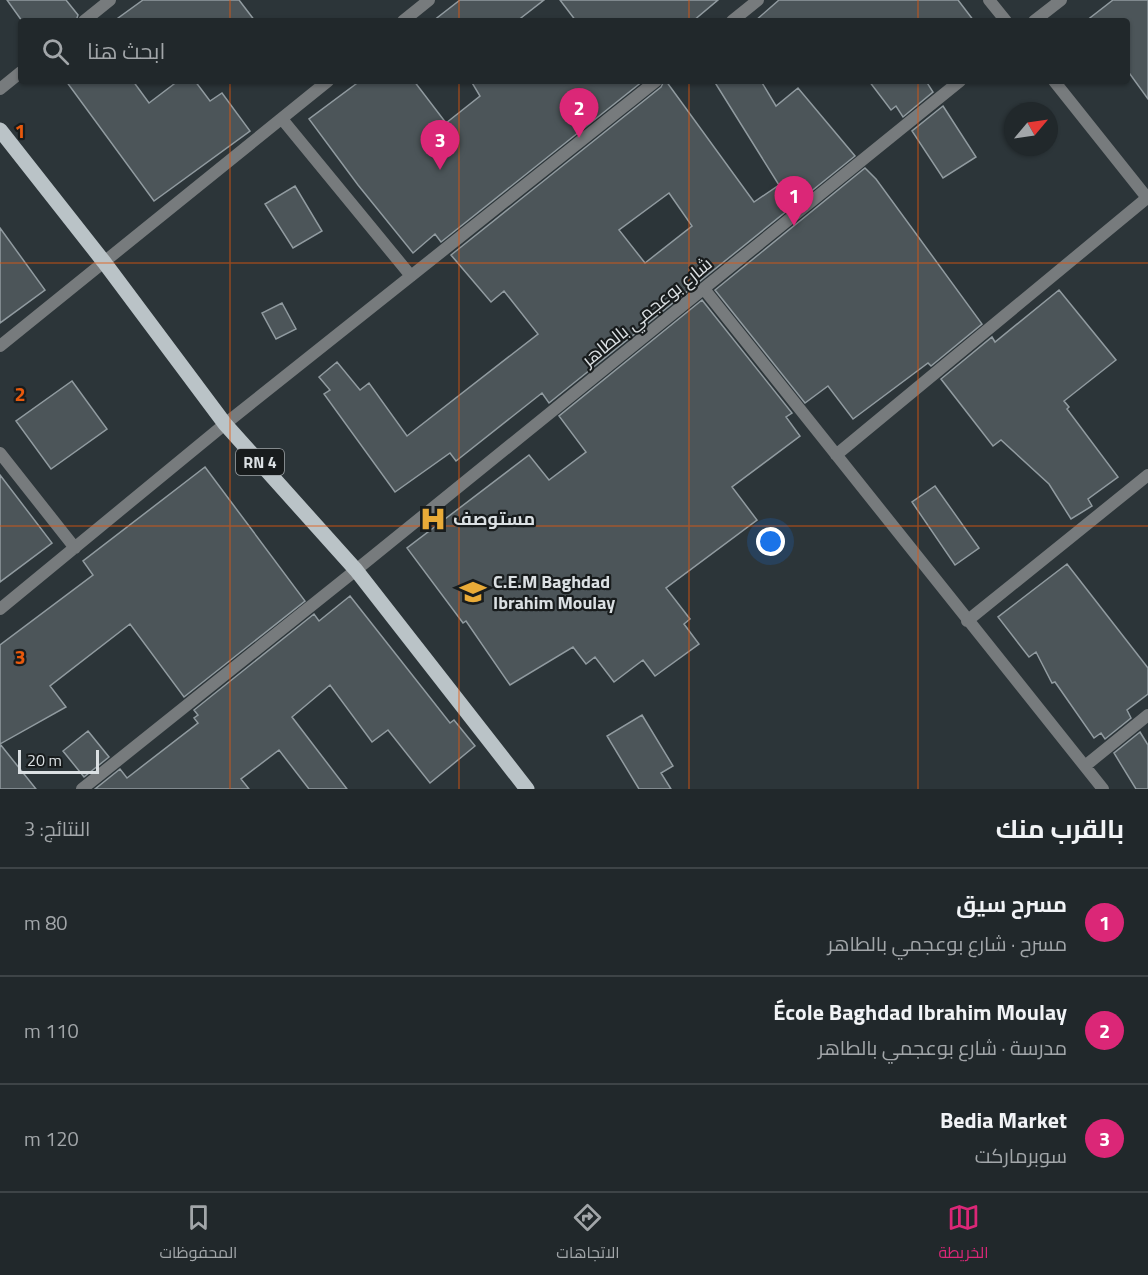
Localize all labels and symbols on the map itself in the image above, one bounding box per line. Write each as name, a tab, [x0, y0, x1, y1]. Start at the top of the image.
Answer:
pin: 2	[560, 88, 598, 138]
north arrow	[1004, 102, 1058, 156]
text: 1	[14, 115, 26, 146]
pin: 3	[420, 120, 460, 170]
pin: 1	[774, 176, 814, 226]
street label: شارع بوعجمي بالطاهر	[575, 250, 718, 374]
text: 2	[14, 378, 26, 409]
road number: RN 4	[236, 449, 284, 475]
hospital icon: مستوصف	[418, 504, 448, 534]
place label: مستوصف	[453, 505, 535, 532]
your location	[756, 527, 785, 556]
place label: C.E.M Baghdad Ibrahim Moulay	[493, 568, 615, 616]
school or university icon: C.E.M Baghdad Ibrahim Moulay	[458, 577, 488, 607]
text: 3	[14, 641, 26, 672]
scale bar	[18, 747, 99, 774]

